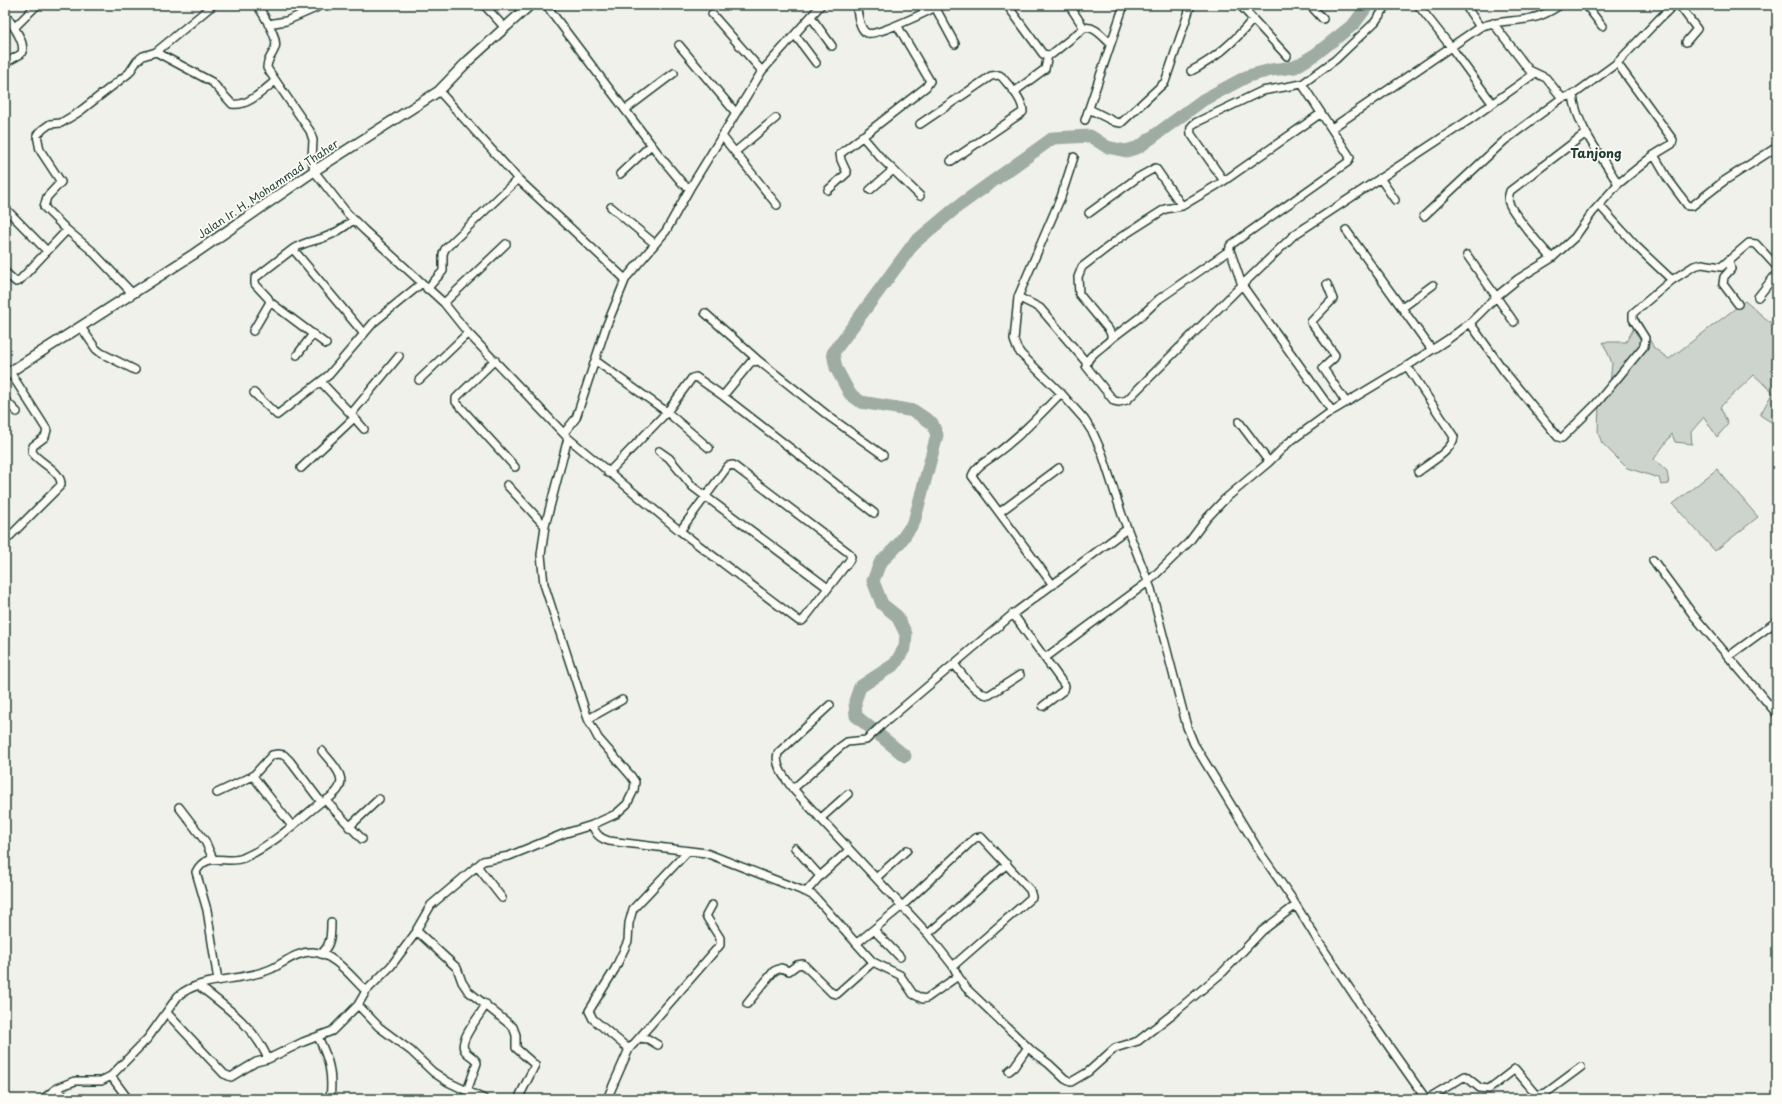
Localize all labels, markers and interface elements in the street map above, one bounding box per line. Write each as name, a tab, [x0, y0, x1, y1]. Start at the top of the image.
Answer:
street label: Jalan Ir. H. Mohammad Thaher	[194, 134, 342, 242]
district label: Tanjong	[1570, 143, 1622, 162]

